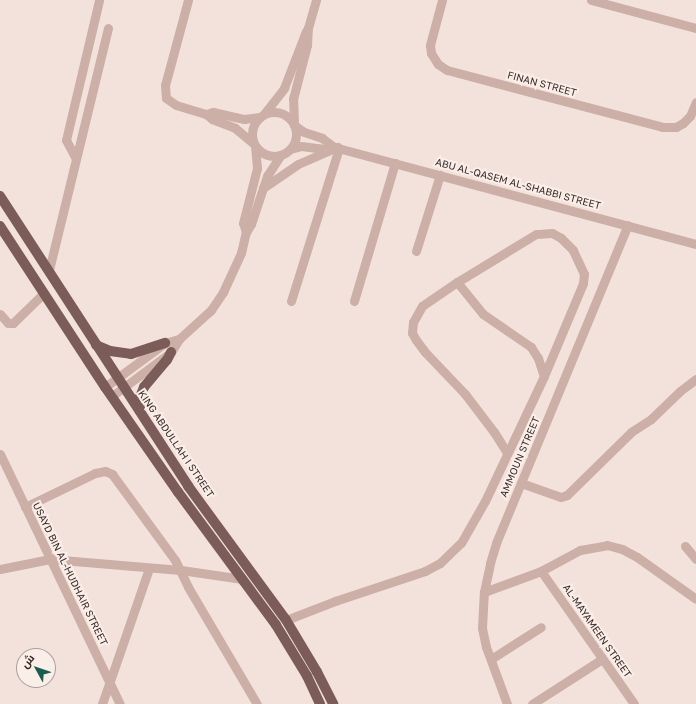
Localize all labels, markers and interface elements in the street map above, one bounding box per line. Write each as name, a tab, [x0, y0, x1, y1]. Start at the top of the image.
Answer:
street label: FINAN STREET	[506, 69, 578, 99]
street label: ABU AL-QASEM AL-SHABBI STREET	[434, 156, 602, 212]
street label: KING ABDULLAH I STREET	[136, 388, 216, 500]
street label: AMMOUN STREET	[498, 415, 542, 499]
street label: USAYD BIN AL-HUDHAIR STREET	[30, 500, 110, 648]
street label: AL-MAYAMEEN STREET	[560, 582, 634, 680]
north arrow	[16, 648, 56, 688]
text: ش	[18, 651, 37, 670]

